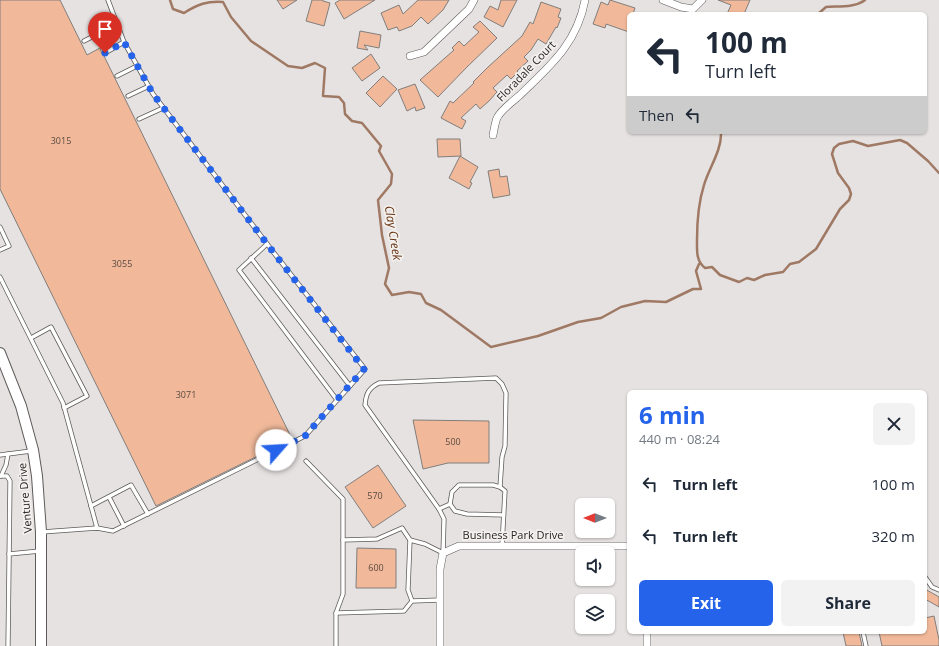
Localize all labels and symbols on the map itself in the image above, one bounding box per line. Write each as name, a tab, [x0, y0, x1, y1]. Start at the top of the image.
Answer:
pin	[88, 12, 122, 53]
street label: Floradale Court	[493, 37, 559, 104]
house number: 3015	[51, 134, 71, 147]
water label: Clay Creek	[381, 204, 406, 263]
house number: 3055	[112, 257, 132, 270]
house number: 3071	[176, 388, 196, 401]
position arrow	[255, 429, 297, 471]
house number: 500	[445, 435, 461, 448]
street label: Venture Drive	[14, 462, 35, 534]
house number: 570	[367, 489, 383, 502]
north arrow	[575, 498, 615, 538]
street label: Business Park Drive	[463, 527, 563, 542]
house number: 600	[368, 561, 384, 574]

